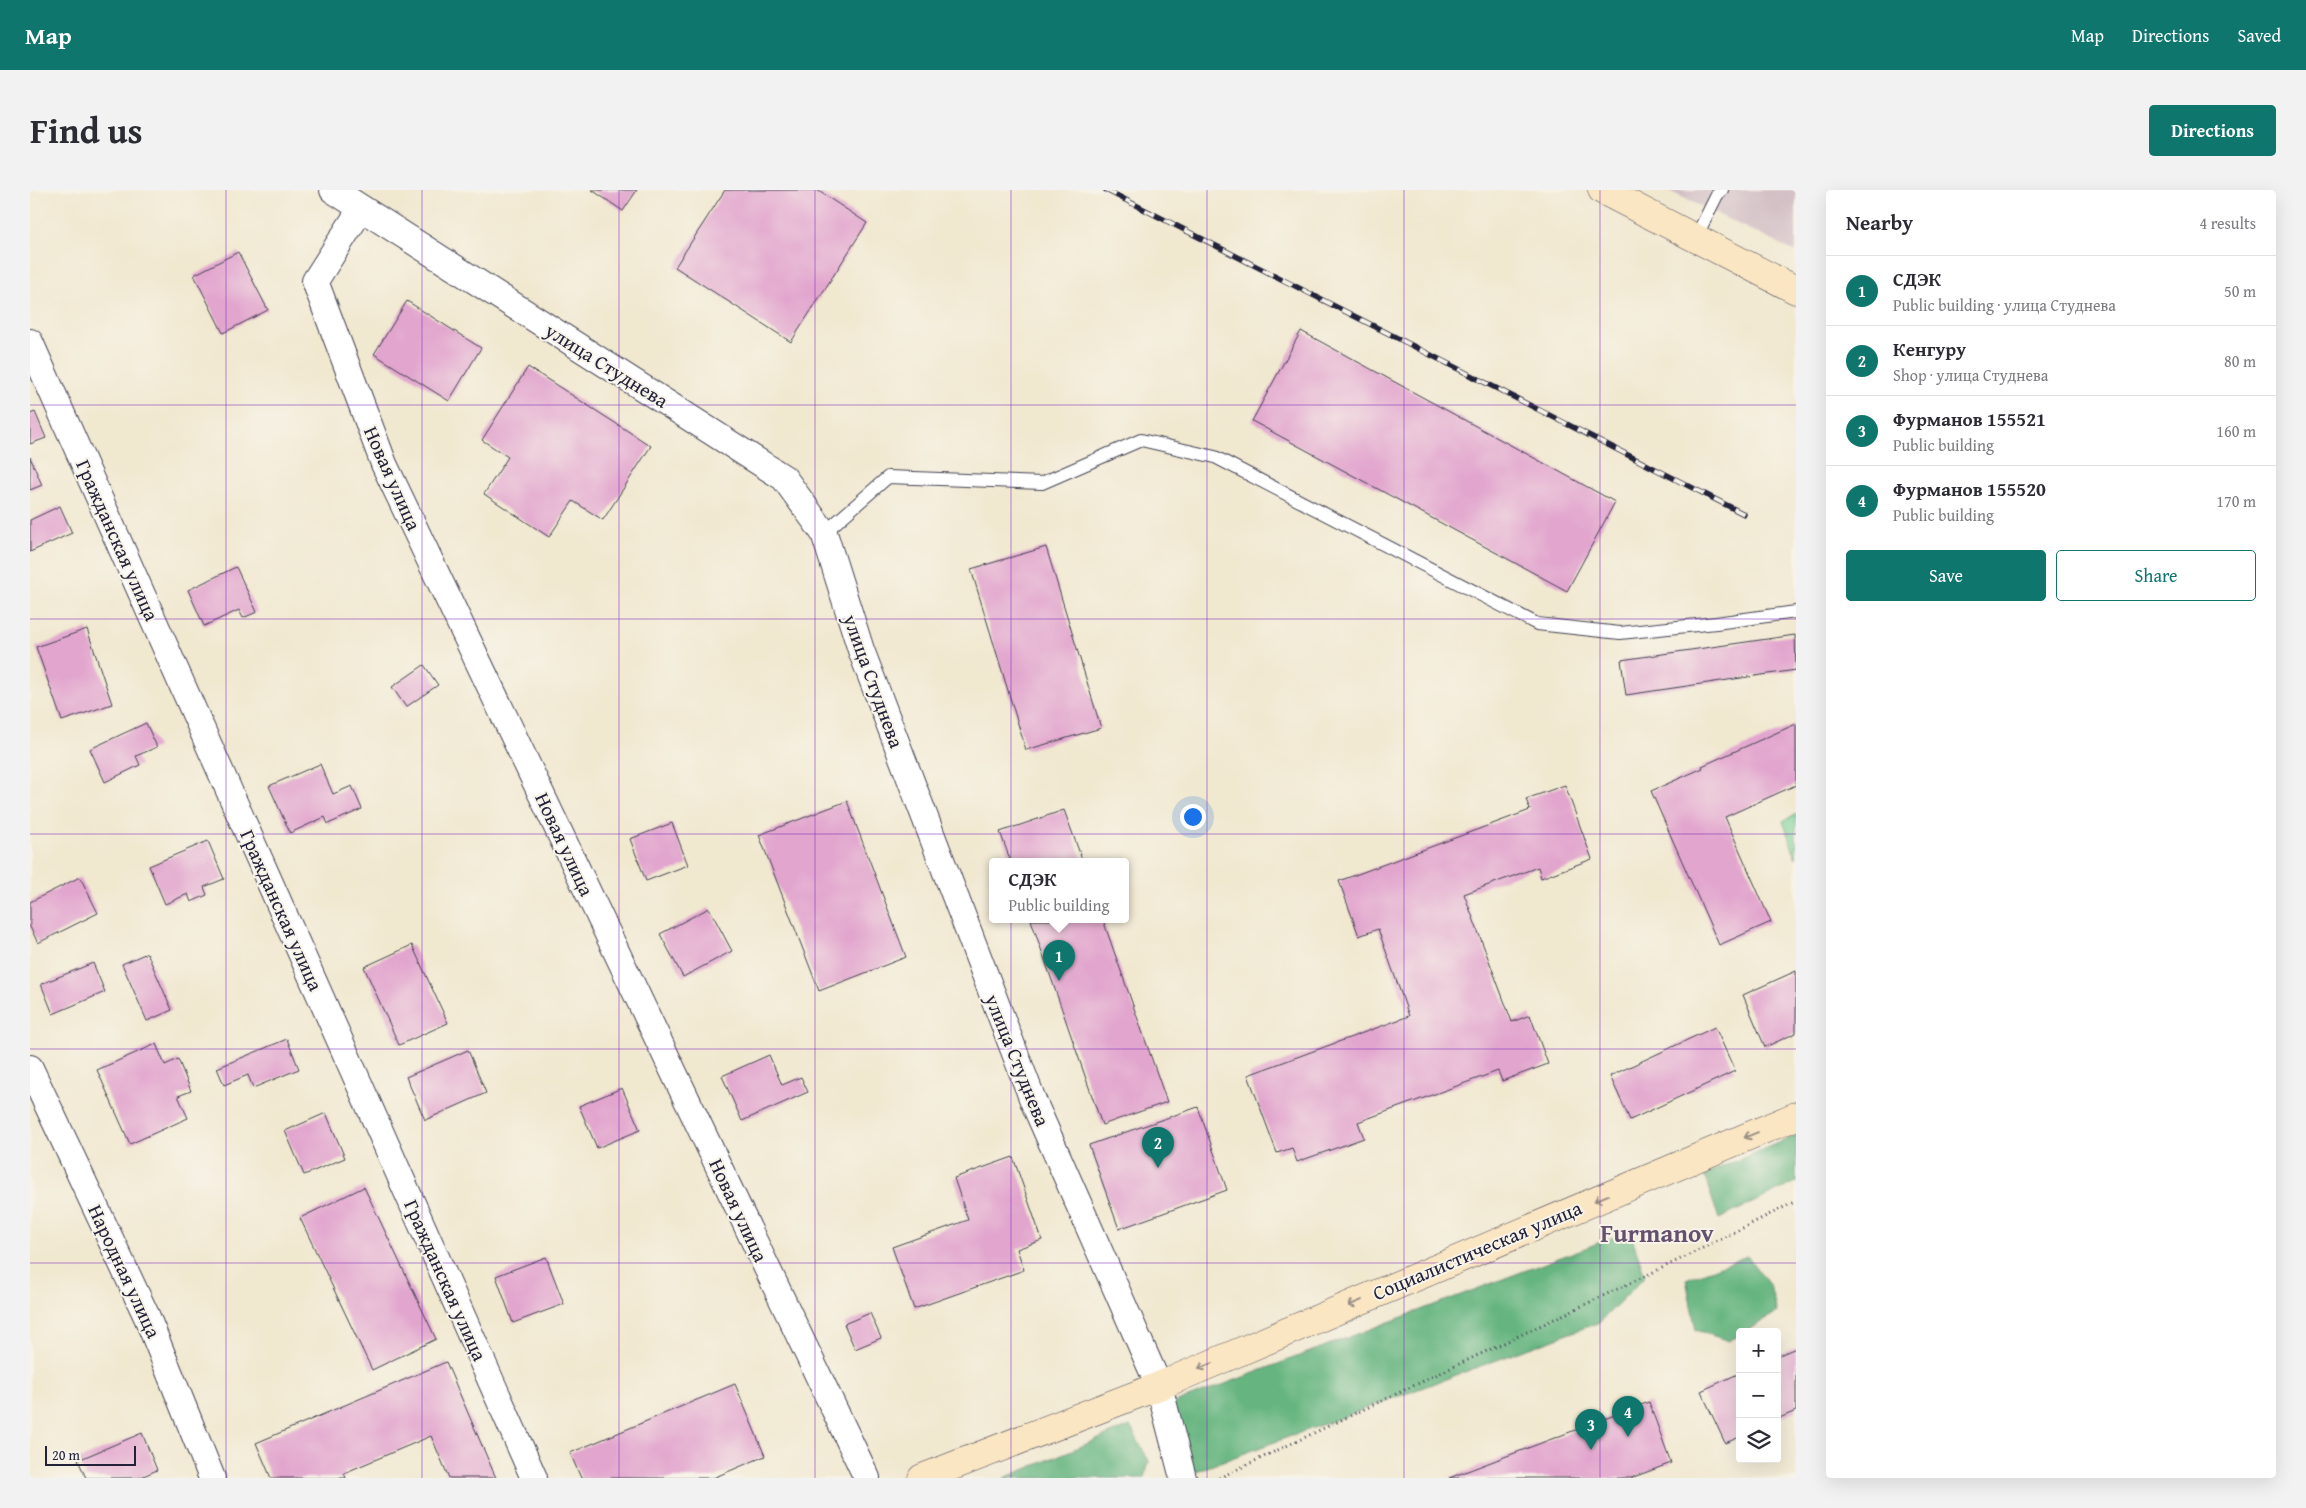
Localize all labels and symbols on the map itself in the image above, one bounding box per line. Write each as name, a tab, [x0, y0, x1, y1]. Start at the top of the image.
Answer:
street label: улица Студнева	[539, 315, 675, 415]
street label: Новая улица	[357, 421, 429, 535]
street label: Гражданская улица	[69, 455, 167, 626]
street label: улица Студнева	[836, 609, 912, 752]
street label: Новая улица	[528, 787, 602, 901]
your location	[1180, 804, 1206, 830]
street label: Гражданская улица	[233, 825, 331, 996]
pin: 1	[1043, 940, 1075, 981]
street label: улица Студнева	[978, 989, 1058, 1131]
pin: 2	[1142, 1127, 1174, 1168]
one-way arrow	[1744, 1131, 1759, 1140]
street label: Новая улица	[702, 1153, 776, 1267]
street label: Социалистическая улица	[1368, 1193, 1586, 1307]
one-way arrow	[1594, 1193, 1609, 1203]
street label: Гражданская улица	[397, 1195, 495, 1366]
street label: Народная улица	[81, 1199, 169, 1343]
district label: Furmanov	[1600, 1215, 1714, 1251]
one-way arrow	[1348, 1298, 1363, 1308]
one-way arrow	[1198, 1363, 1213, 1372]
pin: 4	[1612, 1396, 1644, 1437]
pin: 3	[1575, 1409, 1607, 1450]
scale bar	[45, 1443, 136, 1466]

